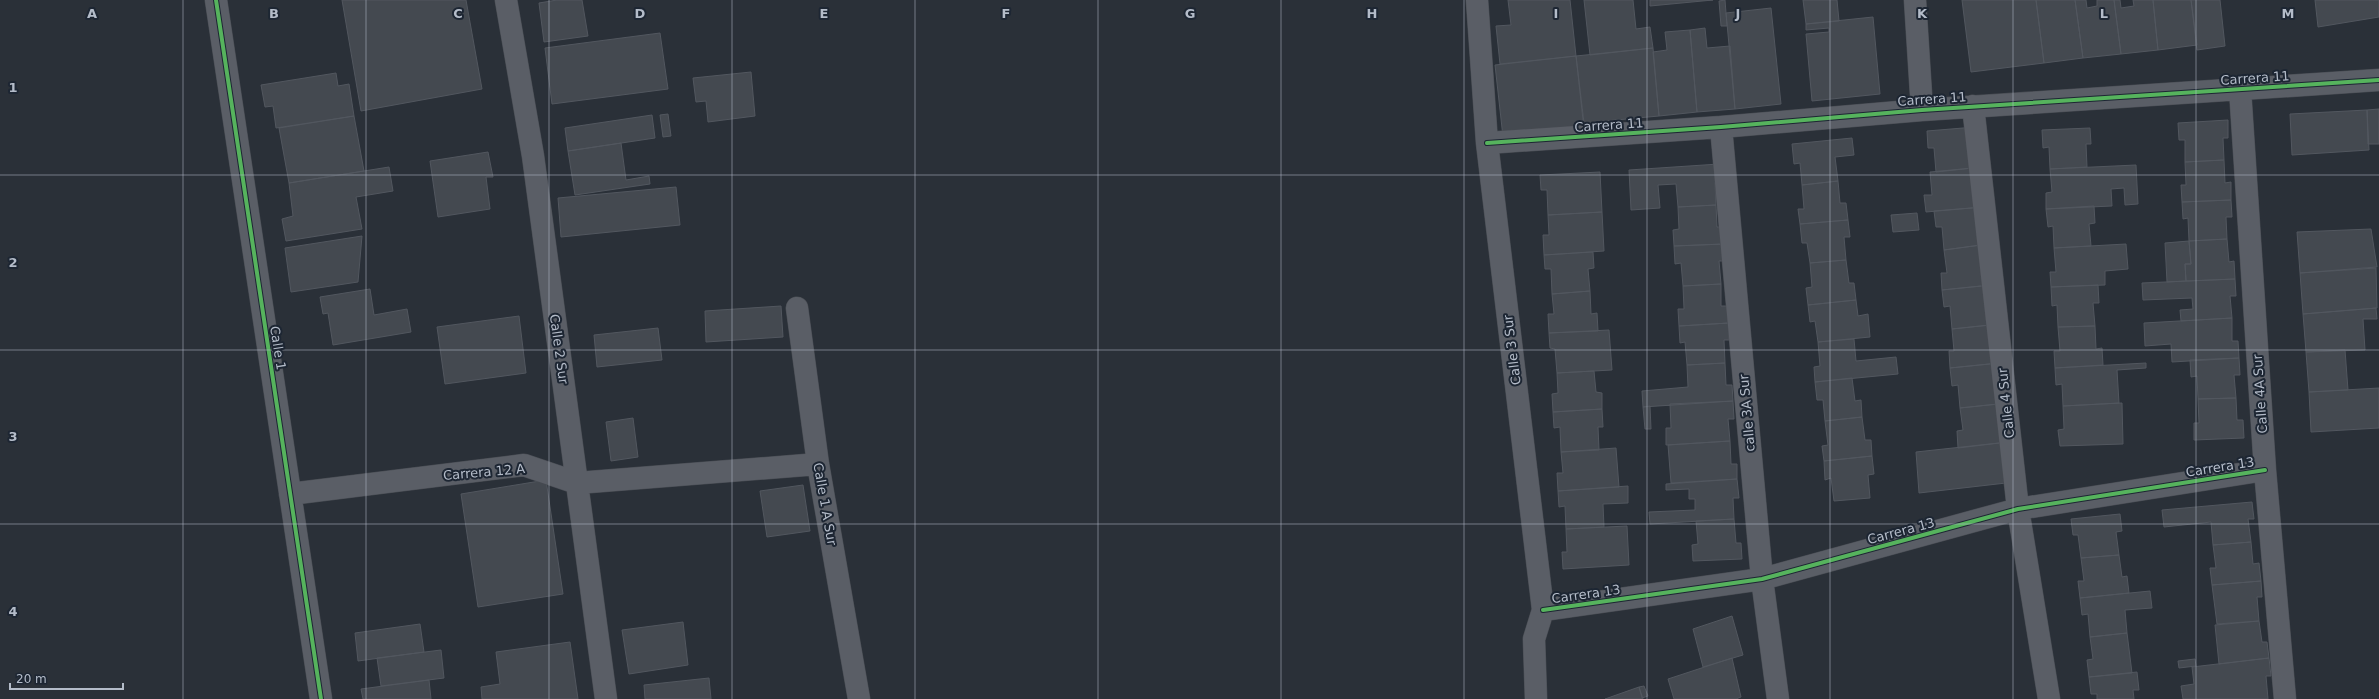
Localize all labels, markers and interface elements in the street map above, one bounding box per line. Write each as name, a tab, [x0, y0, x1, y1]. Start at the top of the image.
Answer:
text: A	[87, 6, 97, 21]
text: B	[269, 6, 279, 21]
text: C	[453, 6, 463, 21]
text: D	[635, 6, 646, 21]
text: E	[820, 6, 828, 21]
text: F	[1002, 6, 1010, 21]
text: G	[1185, 6, 1195, 21]
text: H	[1367, 6, 1377, 21]
text: I	[1554, 6, 1558, 21]
text: J	[1735, 6, 1740, 21]
text: K	[1917, 6, 1928, 21]
text: L	[2100, 6, 2108, 21]
text: M	[2282, 6, 2294, 21]
street label: Carrera 11	[2220, 68, 2290, 88]
text: 1	[8, 80, 18, 95]
street label: Carrera 11	[1897, 89, 1967, 109]
street label: Carrera 11	[1574, 115, 1644, 135]
text: 2	[8, 255, 18, 270]
street label: Calle 2 Sur	[547, 313, 571, 386]
street label: Calle 3 Sur	[1500, 313, 1524, 386]
street label: Calle 1	[267, 325, 289, 371]
street label: Calle 4A Sur	[2250, 353, 2270, 434]
street label: Calle 4 Sur	[1995, 366, 2017, 439]
street label: calle 3A Sur	[1736, 373, 1758, 452]
text: 3	[8, 429, 18, 444]
street label: Carrera 13	[2185, 454, 2255, 480]
street label: Carrera 12 A	[442, 461, 526, 483]
street label: Calle 1 A Sur	[810, 461, 840, 547]
street label: Carrera 13	[1866, 515, 1936, 547]
street label: Carrera 13	[1551, 582, 1621, 606]
text: 4	[8, 604, 18, 619]
scale bar	[10, 665, 123, 691]
text: 20 m	[16, 672, 47, 686]

